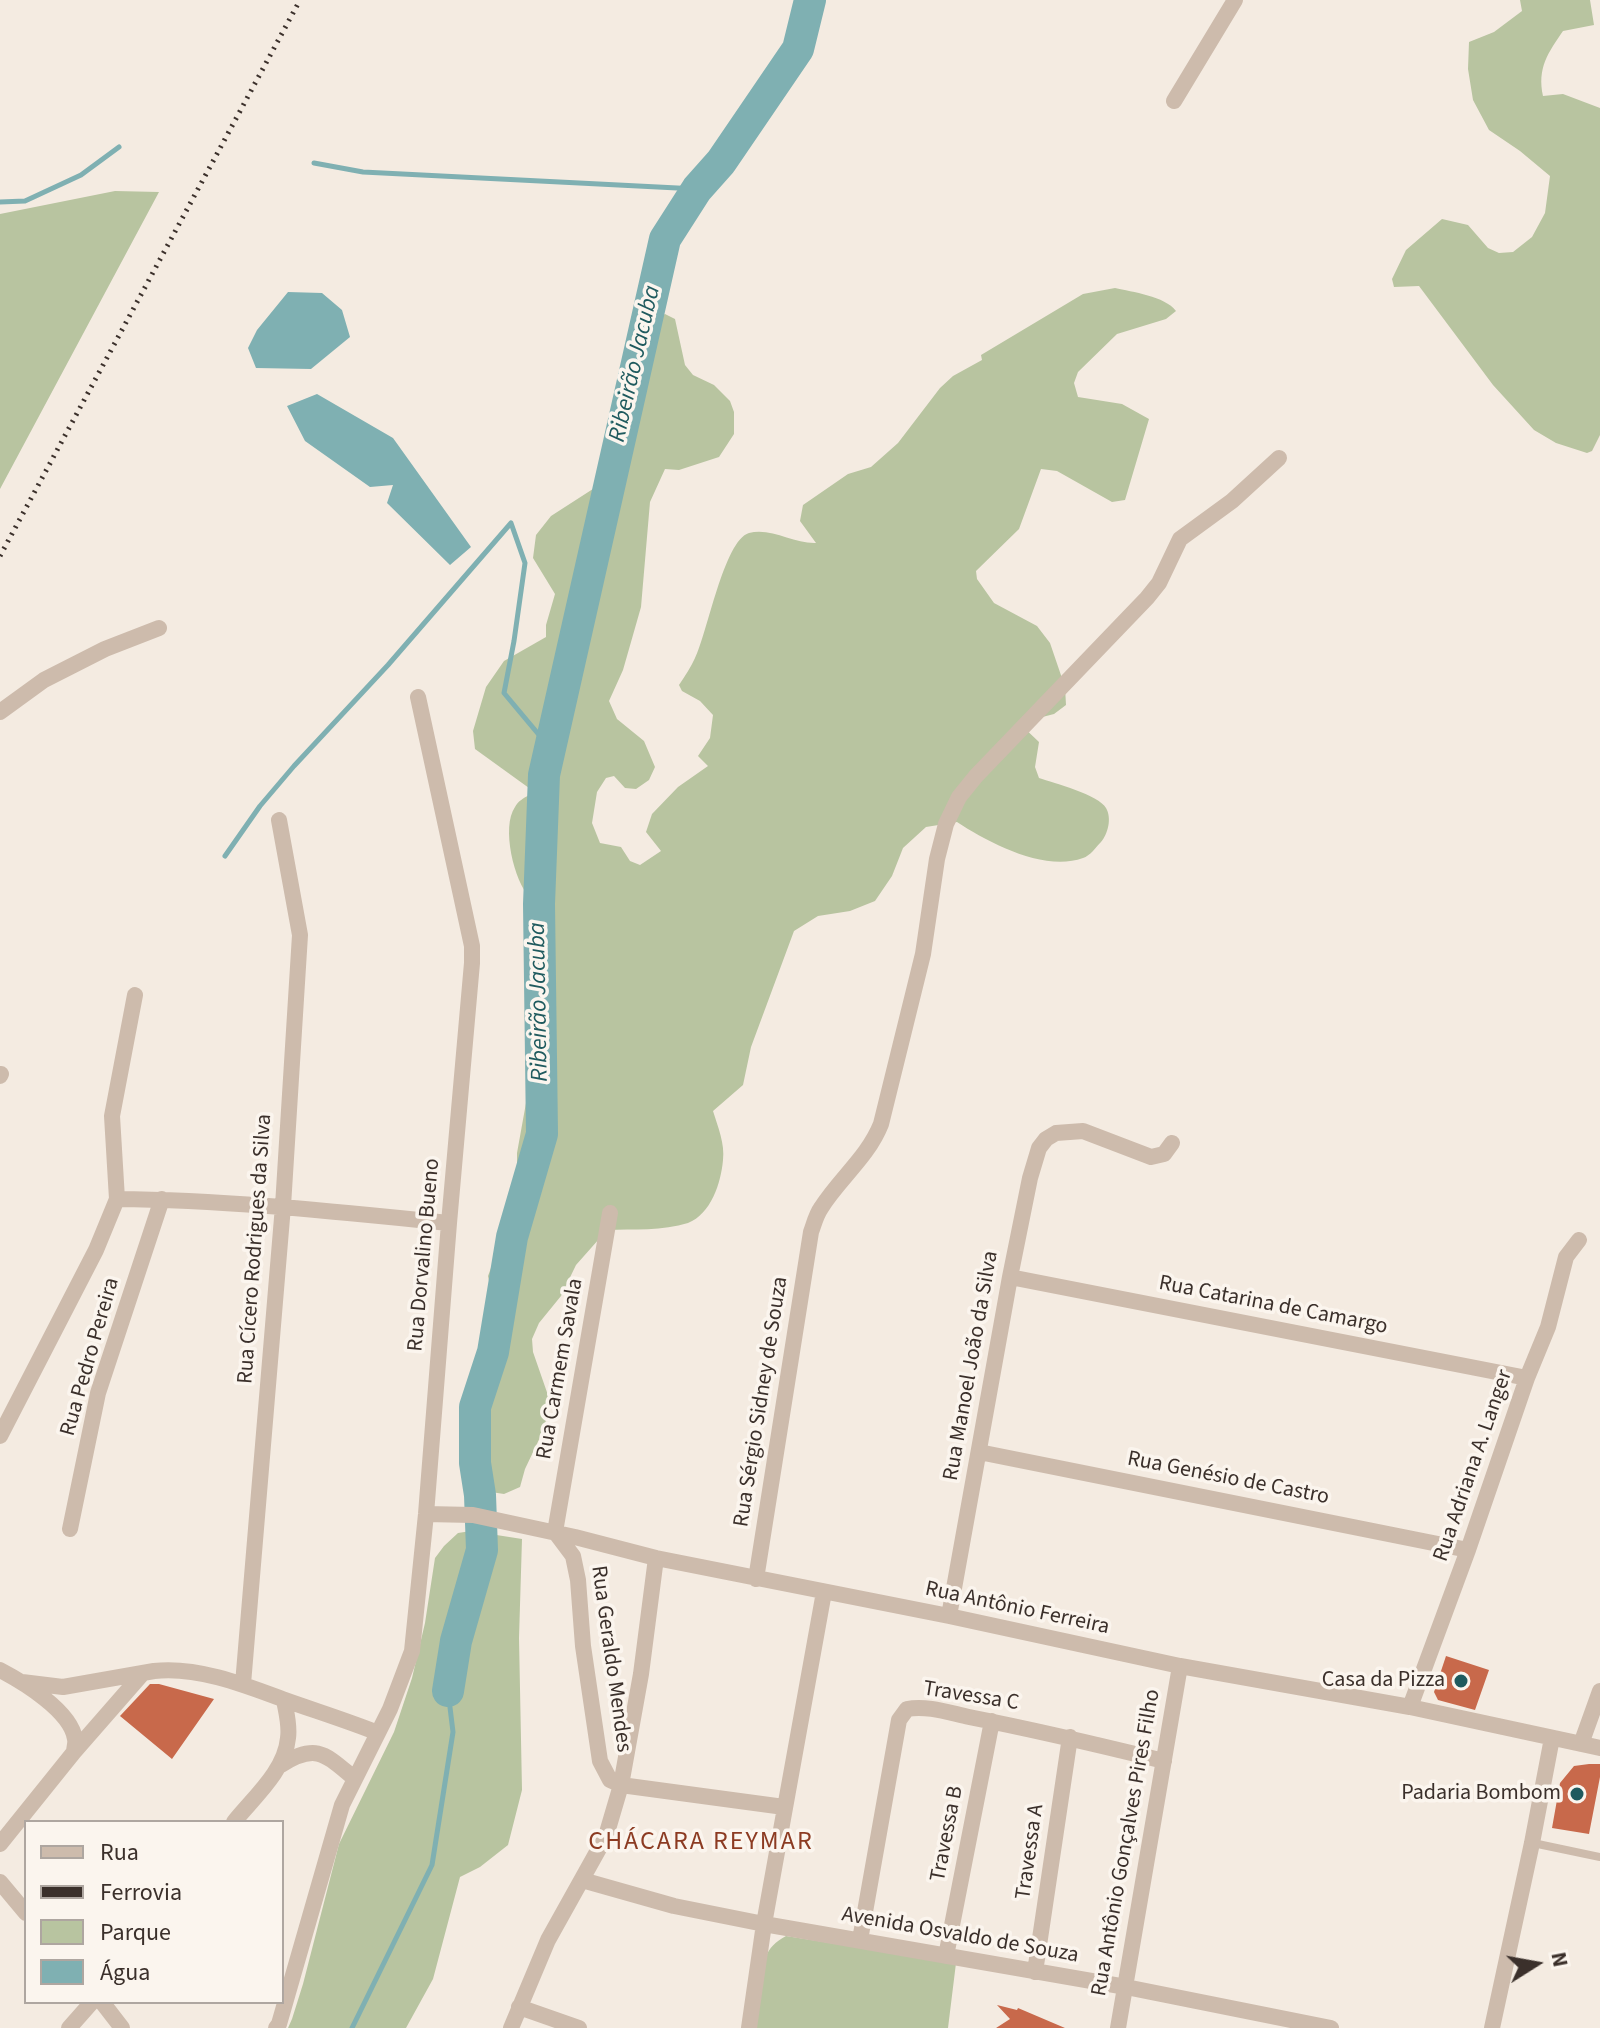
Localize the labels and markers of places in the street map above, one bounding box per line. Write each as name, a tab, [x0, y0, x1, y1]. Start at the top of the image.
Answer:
place label: Casa da Pizza	[1322, 1668, 1445, 1694]
marker: Casa da Pizza	[1452, 1672, 1470, 1690]
place label: Padaria Bombom	[1401, 1781, 1561, 1807]
marker: Padaria Bombom	[1568, 1785, 1586, 1803]

